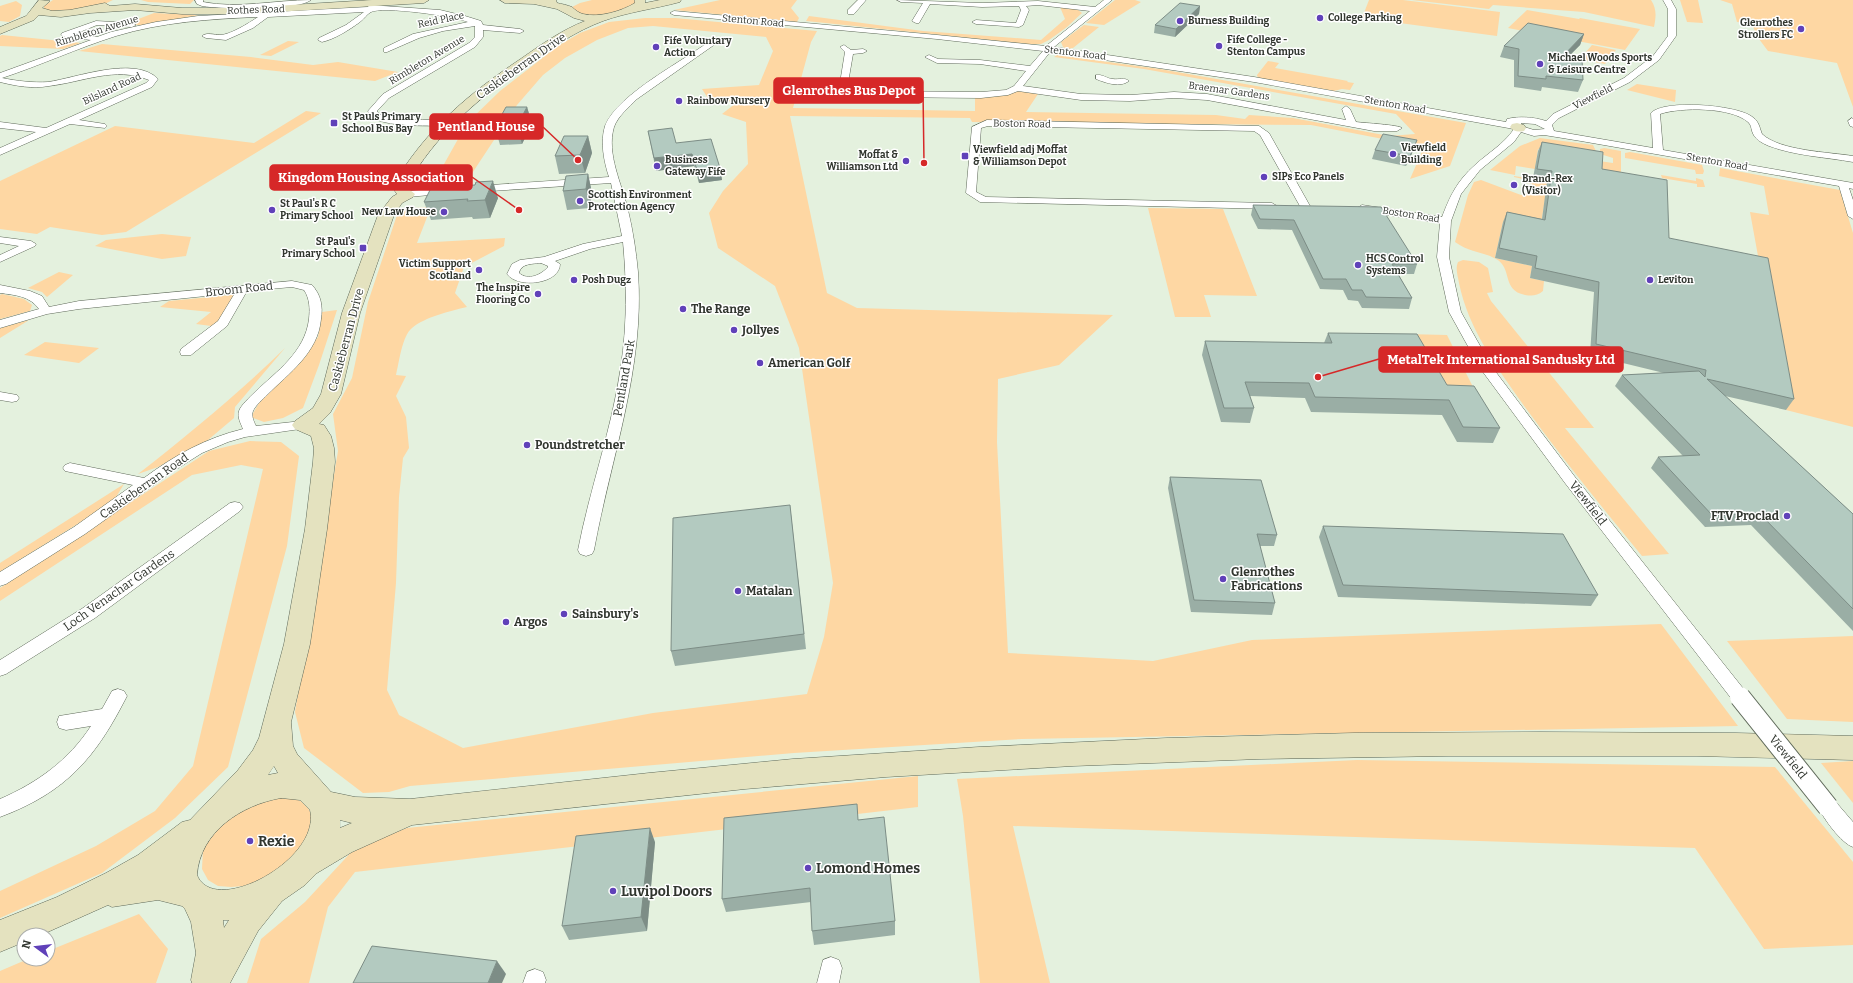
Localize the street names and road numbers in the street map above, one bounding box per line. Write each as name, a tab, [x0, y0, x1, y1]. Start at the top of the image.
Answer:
street label: Rothes Road	[227, 3, 285, 17]
street label: Reid Place	[417, 9, 465, 31]
street label: Stenton Road	[721, 12, 785, 30]
street label: Rimbleton Avenue	[54, 13, 140, 49]
street label: Caskieberran Drive	[473, 30, 569, 102]
street label: Rimbleton Avenue	[387, 33, 467, 87]
street label: Stenton Road	[1043, 43, 1107, 63]
street label: Bilsland Road	[81, 70, 143, 108]
street label: Braemar Gardens	[1187, 79, 1271, 103]
street label: Viewfield	[1571, 82, 1615, 112]
street label: Stenton Road	[1363, 94, 1427, 116]
street label: Boston Road	[993, 117, 1051, 131]
street label: Stenton Road	[1685, 151, 1749, 173]
street label: Boston Road	[1381, 205, 1441, 225]
street label: Broom Road	[204, 278, 274, 300]
street label: Caskieberran Drive	[325, 287, 367, 393]
street label: Pentland Park	[610, 338, 638, 417]
street label: Caskieberran Road	[97, 450, 191, 522]
street label: Viewfield	[1566, 478, 1610, 528]
street label: Loch Venachar Gardens	[61, 546, 177, 634]
street label: Viewfield	[1766, 732, 1810, 782]

